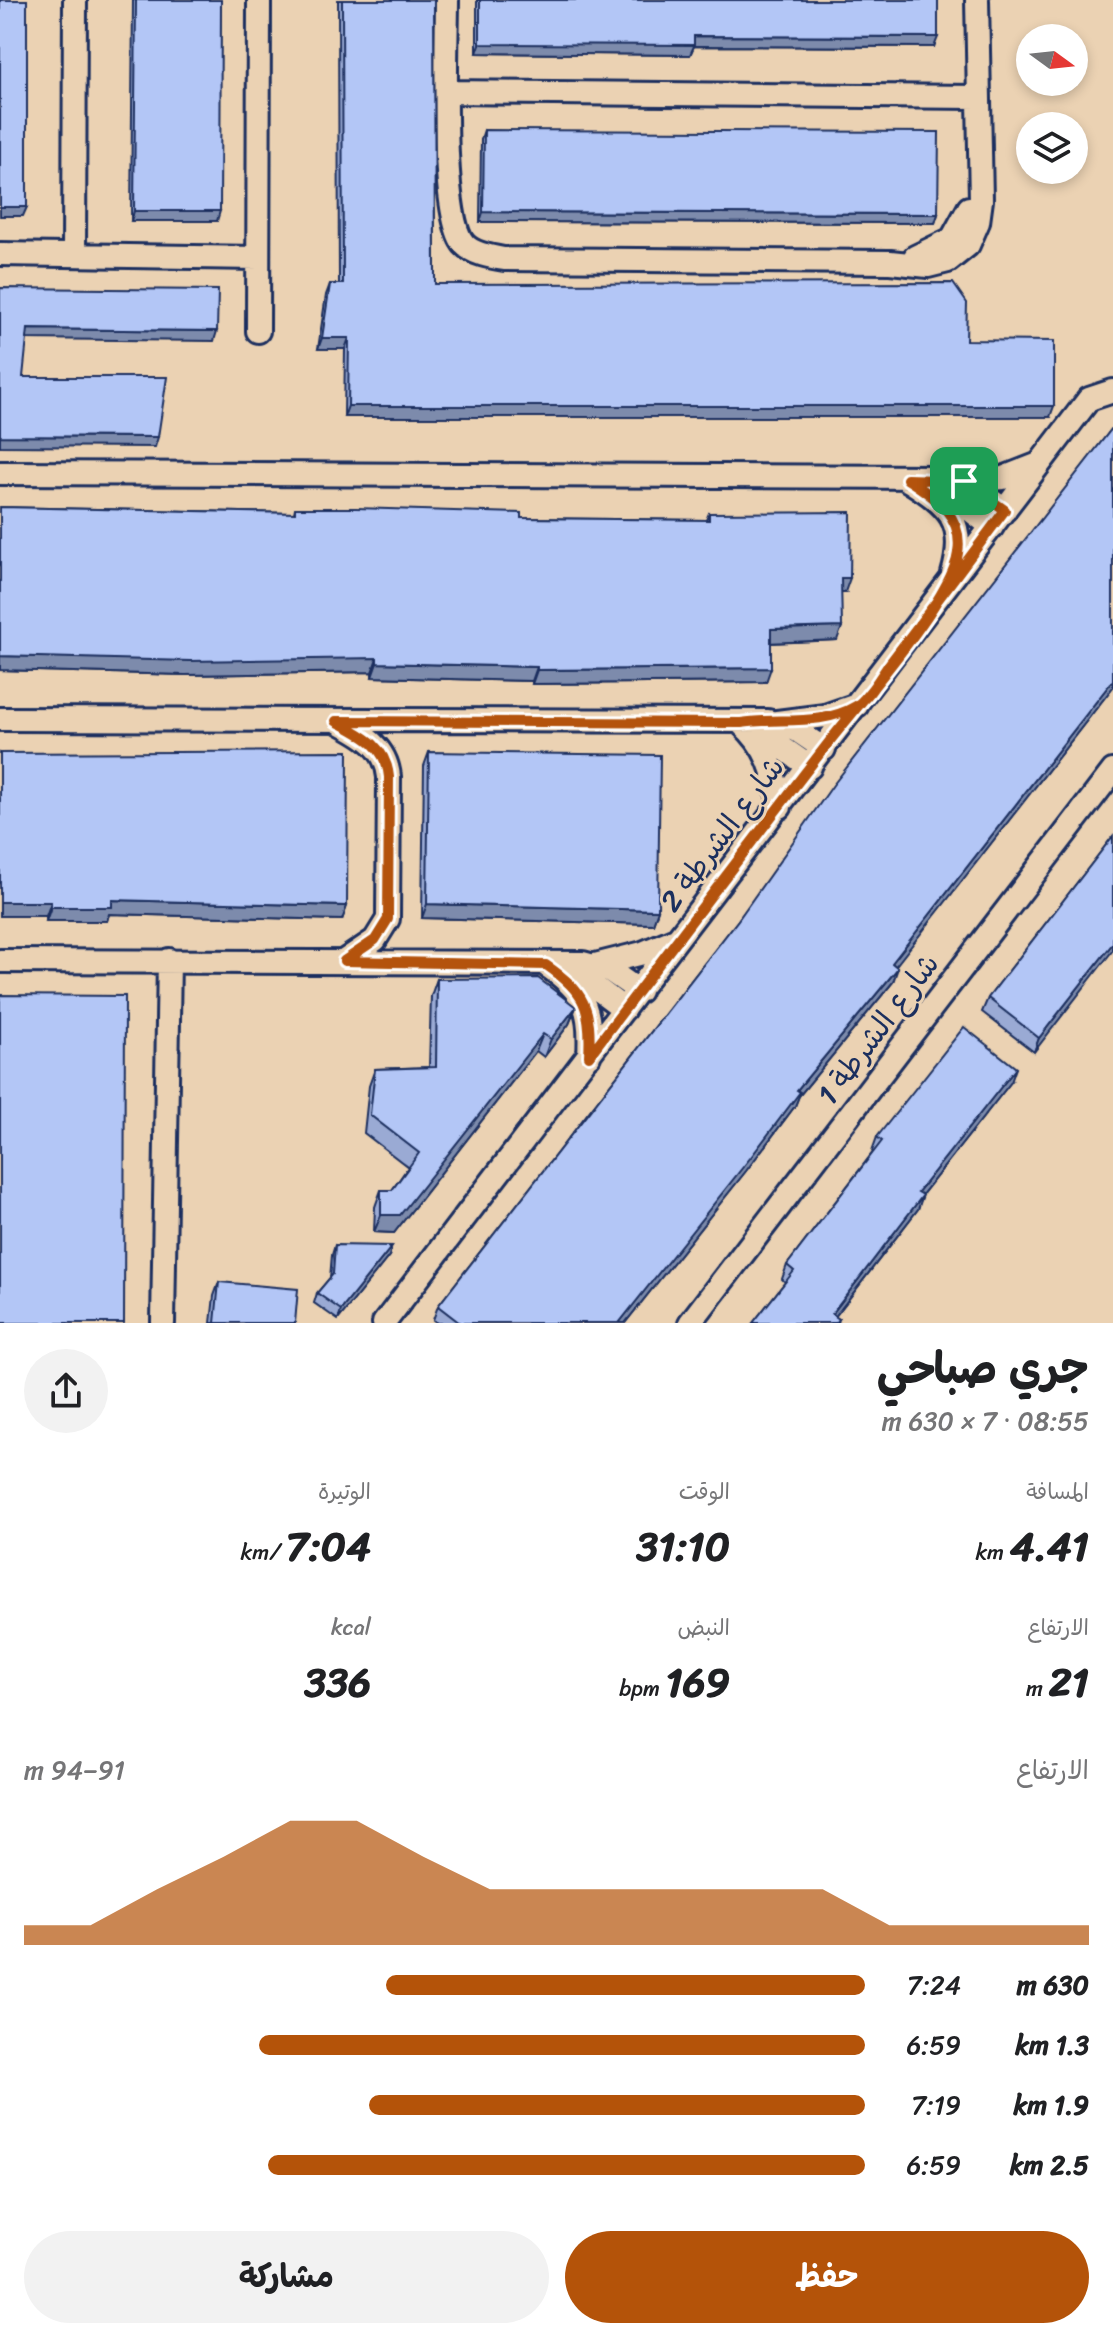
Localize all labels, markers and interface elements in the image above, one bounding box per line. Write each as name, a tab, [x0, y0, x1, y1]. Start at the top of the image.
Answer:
north arrow	[1016, 24, 1088, 96]
map controls	[1016, 24, 1088, 184]
button: layers	[1016, 112, 1088, 184]
pin	[930, 447, 998, 515]
icon: arrive	[942, 459, 986, 503]
street label: شارع الشرطة 2	[645, 744, 799, 924]
street label: شارع الشرطة 1	[802, 941, 954, 1117]
text: جري صباحي	[877, 1329, 1089, 1407]
button: share	[24, 1349, 108, 1433]
text: 08:55 · 7 × 630 m	[882, 1398, 1089, 1444]
text: الوتيرة	[318, 1472, 371, 1511]
text: الوقت	[679, 1472, 730, 1511]
text: المسافة	[1026, 1472, 1089, 1511]
text: 7:04	[286, 1511, 371, 1582]
text: 31:10	[636, 1511, 730, 1582]
text: 4.41	[1010, 1511, 1089, 1582]
text: /km	[241, 1533, 286, 1572]
text: km	[975, 1533, 1010, 1572]
text: kcal	[331, 1608, 371, 1647]
text: النبض	[677, 1608, 730, 1647]
text: الارتفاع	[1027, 1608, 1089, 1647]
text: 336	[304, 1647, 371, 1718]
text: 169	[666, 1647, 730, 1718]
text: 21	[1049, 1647, 1089, 1718]
text: bpm	[619, 1669, 666, 1708]
text: m	[1026, 1669, 1049, 1708]
text: 91–94 m	[24, 1747, 125, 1793]
text: الارتفاع	[1016, 1747, 1089, 1793]
text: 7:24	[907, 1962, 961, 2008]
text: 630 m	[1017, 1962, 1089, 2008]
text: 6:59	[907, 2022, 961, 2068]
text: 1.3 km	[1015, 2022, 1089, 2068]
text: 7:19	[911, 2082, 961, 2128]
text: 1.9 km	[1013, 2082, 1089, 2128]
text: 6:59	[907, 2142, 961, 2188]
text: 2.5 km	[1010, 2142, 1089, 2188]
button: مشاركة	[24, 2231, 549, 2323]
button: حفظ	[565, 2231, 1089, 2323]

